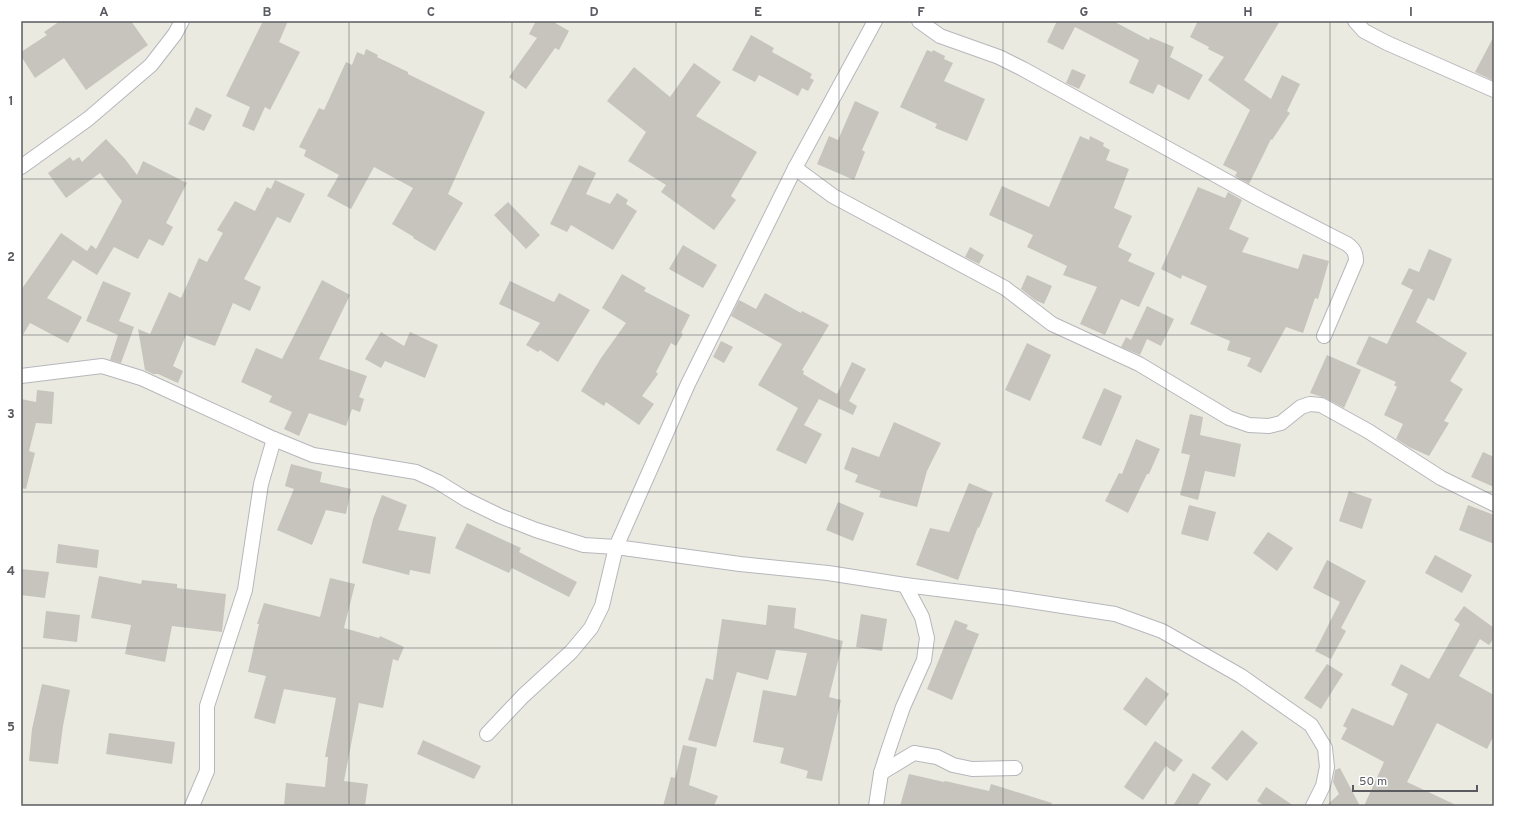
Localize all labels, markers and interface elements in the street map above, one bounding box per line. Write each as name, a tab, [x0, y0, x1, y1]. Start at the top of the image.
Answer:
text: A	[99, 5, 109, 21]
text: B	[263, 5, 272, 21]
text: C	[427, 5, 435, 21]
text: D	[589, 5, 599, 21]
text: E	[754, 5, 762, 21]
text: F	[917, 5, 925, 21]
text: G	[1080, 5, 1089, 21]
text: H	[1243, 5, 1253, 21]
text: I	[1409, 5, 1413, 21]
text: 1	[8, 94, 14, 110]
text: 2	[7, 250, 15, 266]
text: 3	[7, 407, 15, 423]
text: 4	[7, 564, 15, 580]
text: 5	[7, 720, 15, 736]
scale bar	[1353, 767, 1477, 793]
text: 50 m	[1359, 774, 1387, 790]

